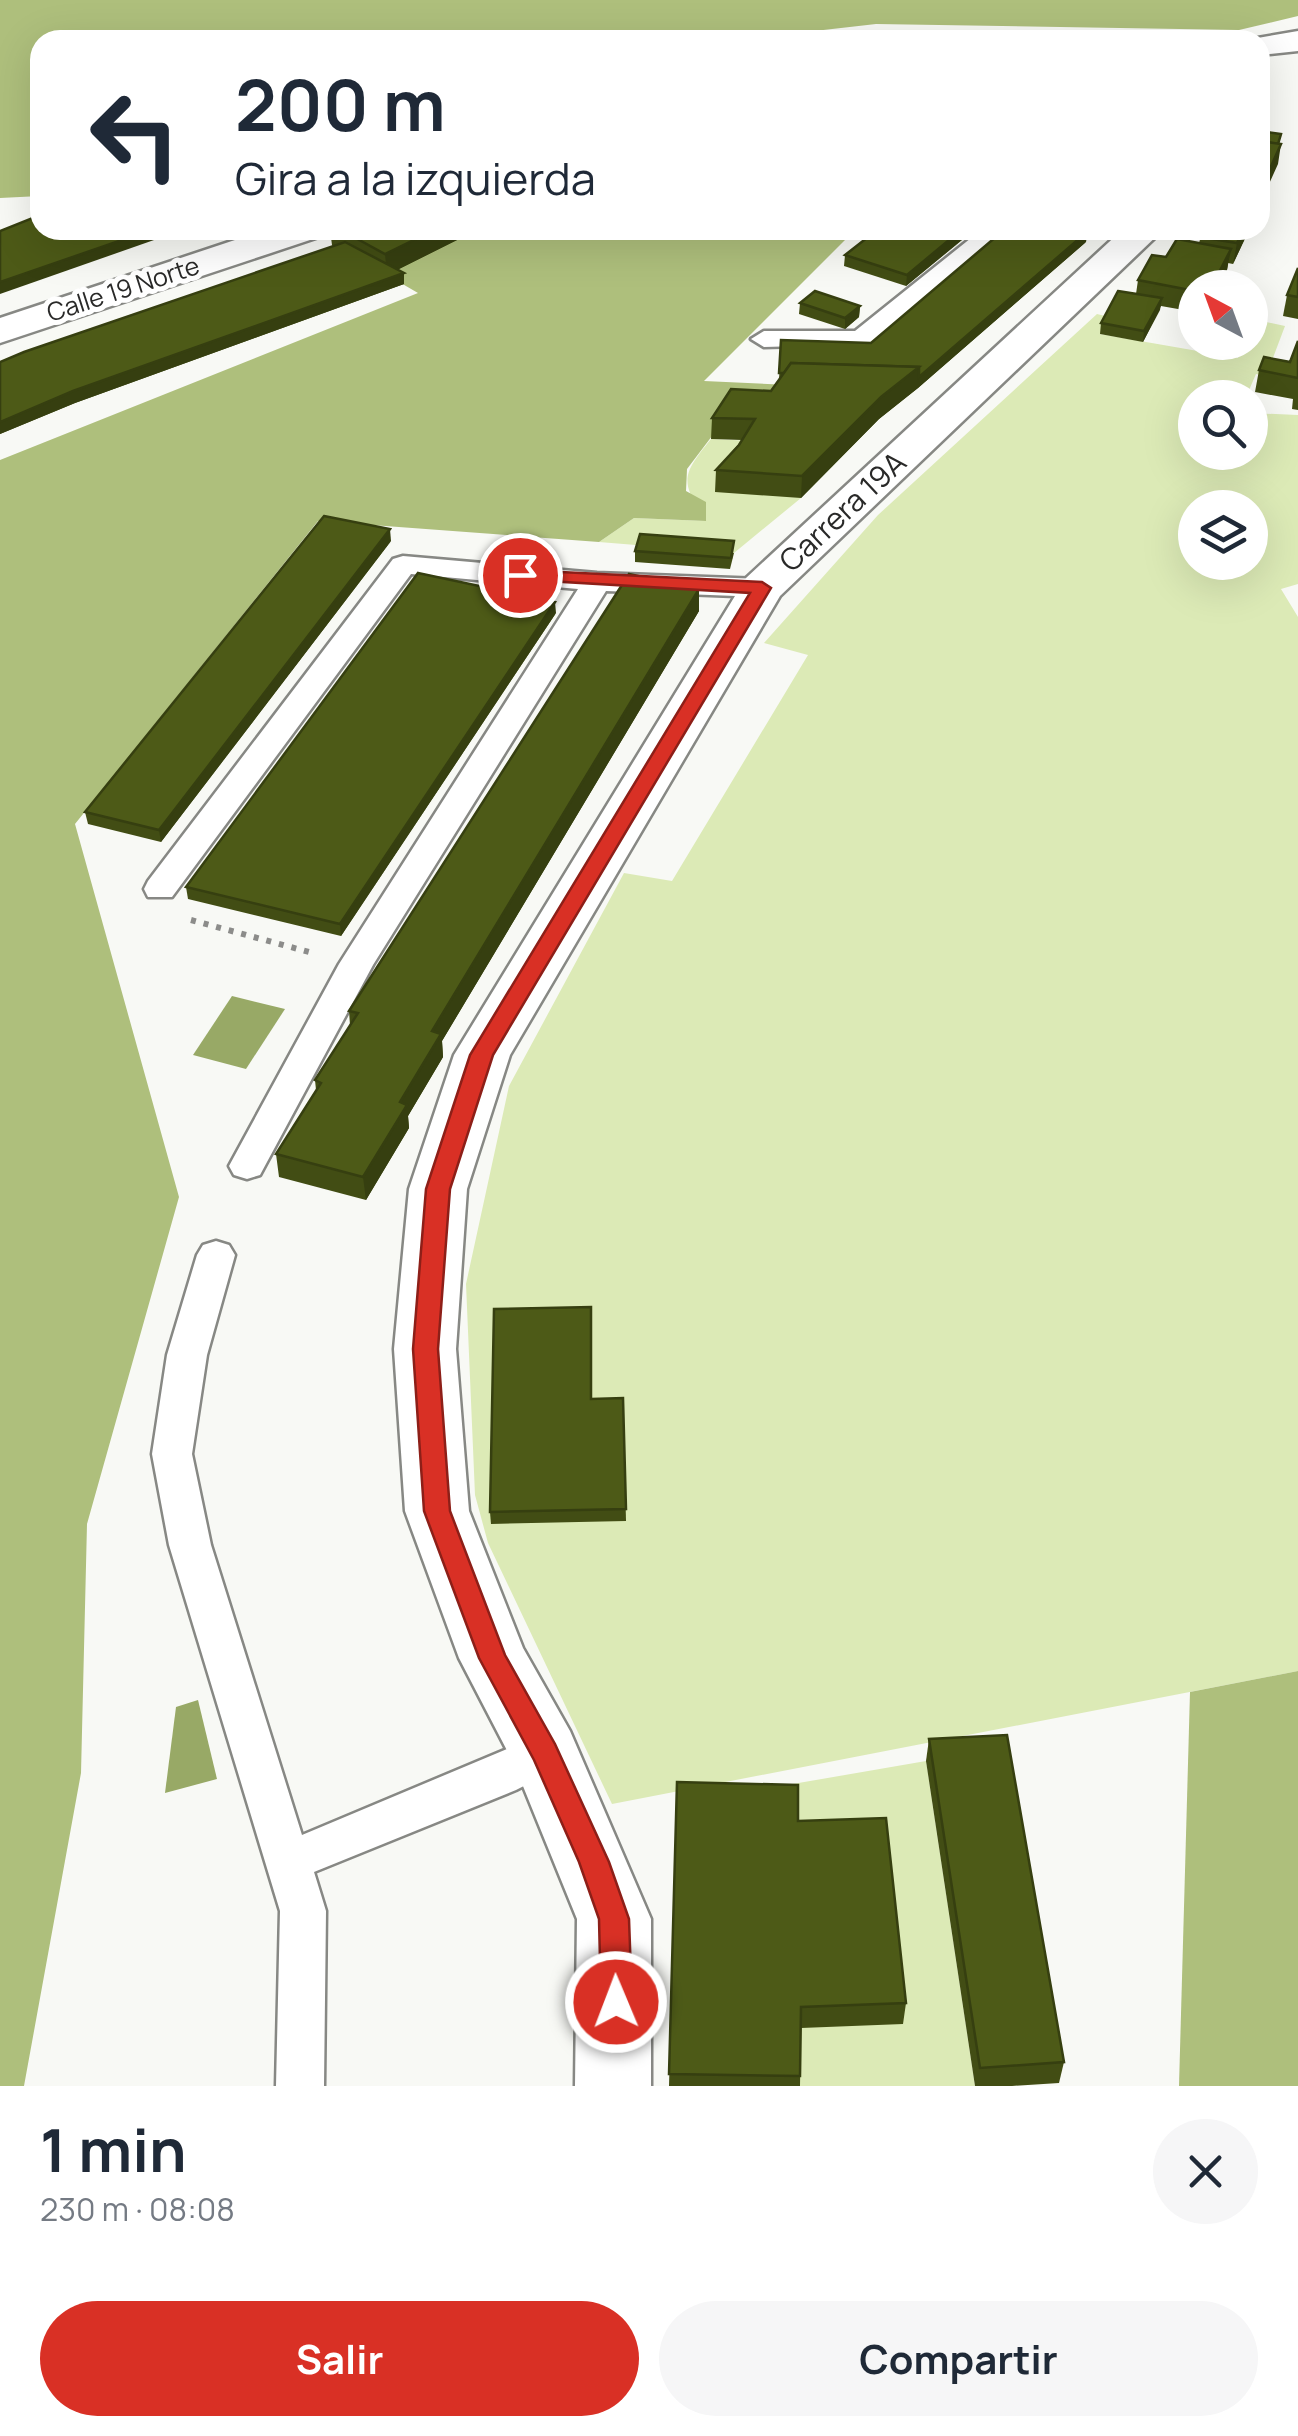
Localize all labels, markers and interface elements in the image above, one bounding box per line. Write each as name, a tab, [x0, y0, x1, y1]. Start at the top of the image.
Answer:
text: 200 m	[235, 56, 446, 152]
icon: left	[70, 70, 200, 200]
text: Gira a la izquierda	[235, 147, 596, 209]
street label: Calle 19 Norte	[42, 247, 204, 330]
north arrow	[1178, 270, 1268, 360]
map controls	[1178, 270, 1268, 580]
button: search	[1178, 380, 1268, 470]
street label: Carrera 19A	[770, 442, 914, 580]
button: layers	[1178, 490, 1268, 580]
pin	[478, 533, 563, 618]
icon: arrive	[493, 548, 548, 603]
position arrow	[564, 1950, 668, 2054]
text: 1 min	[40, 2108, 187, 2190]
button: close	[1153, 2119, 1258, 2224]
text: 230 m · 08:08	[40, 2187, 235, 2231]
button: Salir	[40, 2301, 639, 2416]
button: Compartir	[659, 2301, 1258, 2416]

